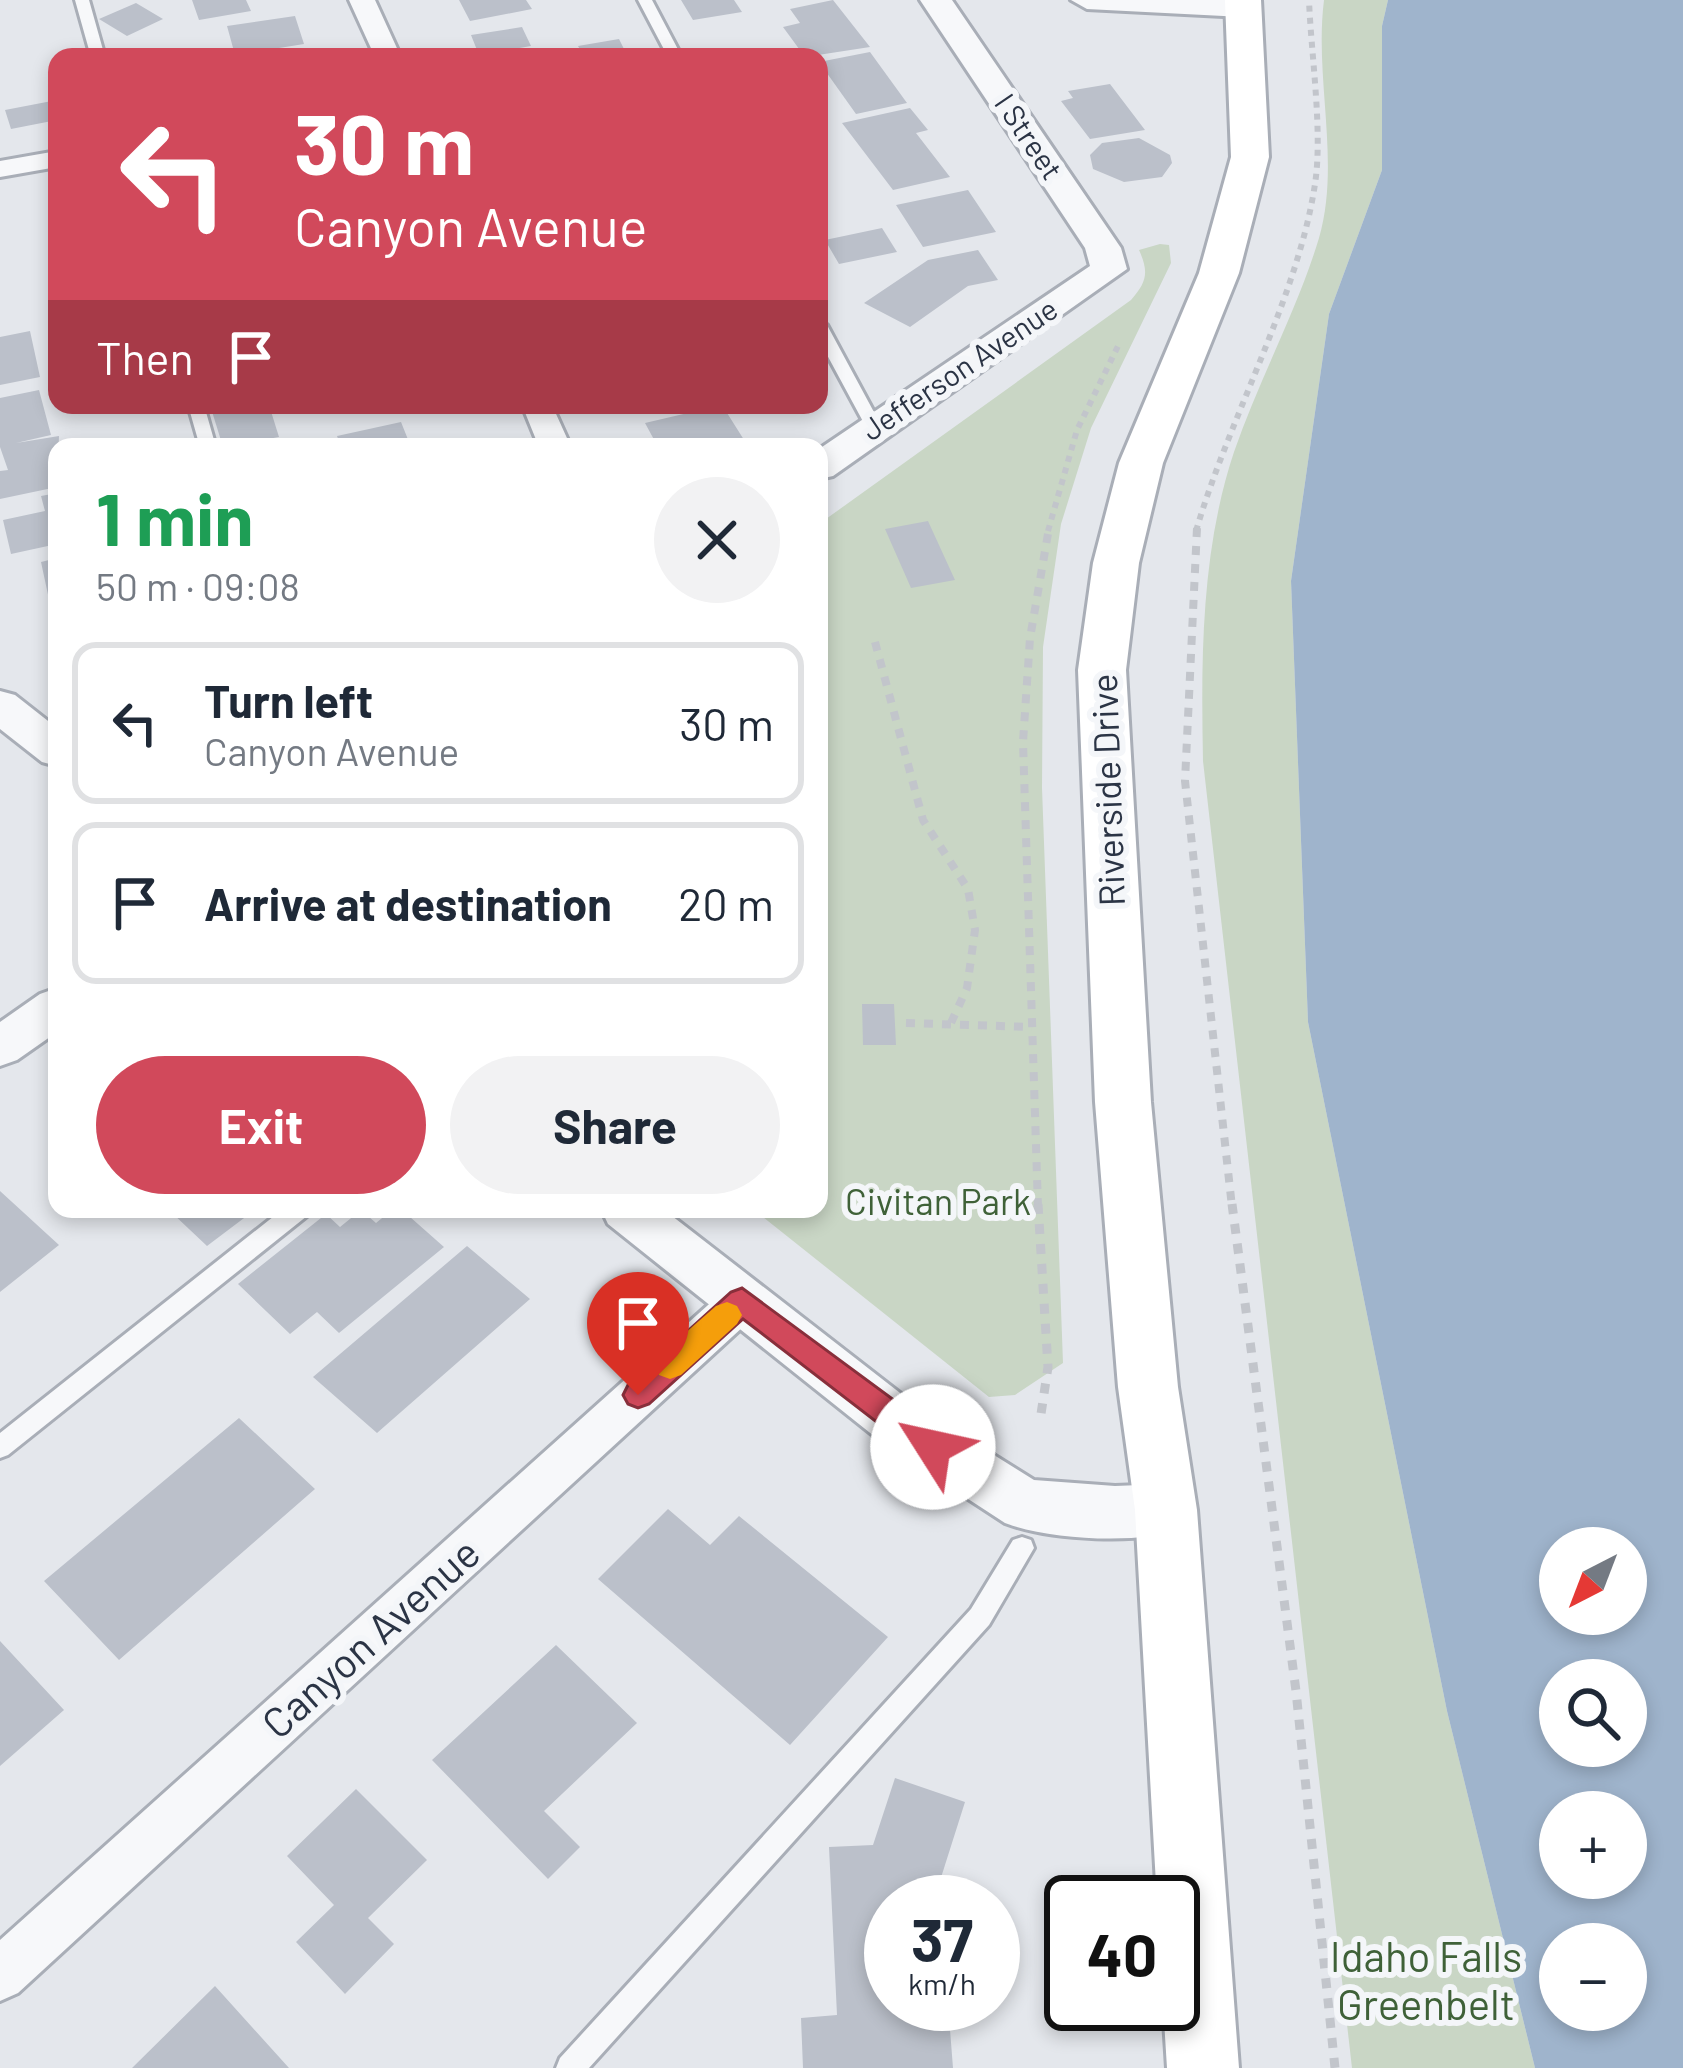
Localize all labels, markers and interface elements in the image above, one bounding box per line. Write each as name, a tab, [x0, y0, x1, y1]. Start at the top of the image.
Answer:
street label: I Street	[988, 86, 1071, 186]
text: 30 m	[294, 91, 474, 192]
icon: left	[96, 96, 252, 252]
text: Canyon Avenue	[294, 193, 648, 258]
street label: Jefferson Avenue	[854, 290, 1064, 447]
icon: arrive	[218, 324, 284, 390]
text: Then	[96, 330, 194, 384]
text: 1 min	[96, 474, 254, 560]
button: close	[654, 477, 780, 603]
text: 50 m · 09:08	[96, 562, 300, 609]
text: Turn left	[204, 673, 373, 727]
street label: Riverside Drive	[1081, 673, 1132, 907]
icon: left	[102, 690, 168, 756]
text: 30 m	[679, 696, 774, 750]
text: Canyon Avenue	[204, 727, 459, 774]
icon: arrive	[102, 870, 168, 936]
text: Arrive at destination	[204, 876, 612, 930]
text: 20 m	[678, 876, 774, 930]
button: Exit	[96, 1056, 426, 1194]
button: Share	[450, 1056, 780, 1194]
park label: Civitan Park	[845, 1179, 1031, 1222]
pin	[587, 1272, 689, 1395]
icon: arrive	[605, 1290, 671, 1356]
position arrow	[870, 1384, 996, 1510]
street label: Canyon Avenue	[251, 1526, 489, 1748]
north arrow	[1539, 1527, 1647, 1635]
map controls	[1539, 1527, 1647, 2031]
button: search	[1539, 1659, 1647, 1767]
button: +	[1539, 1791, 1647, 1899]
speed limit sign: 40	[1044, 1875, 1200, 2031]
text: 37	[911, 1902, 973, 1974]
button: −	[1539, 1923, 1647, 2031]
park label: Idaho Falls Greenbelt	[1330, 1930, 1522, 2028]
text: km/h	[908, 1965, 976, 2001]

